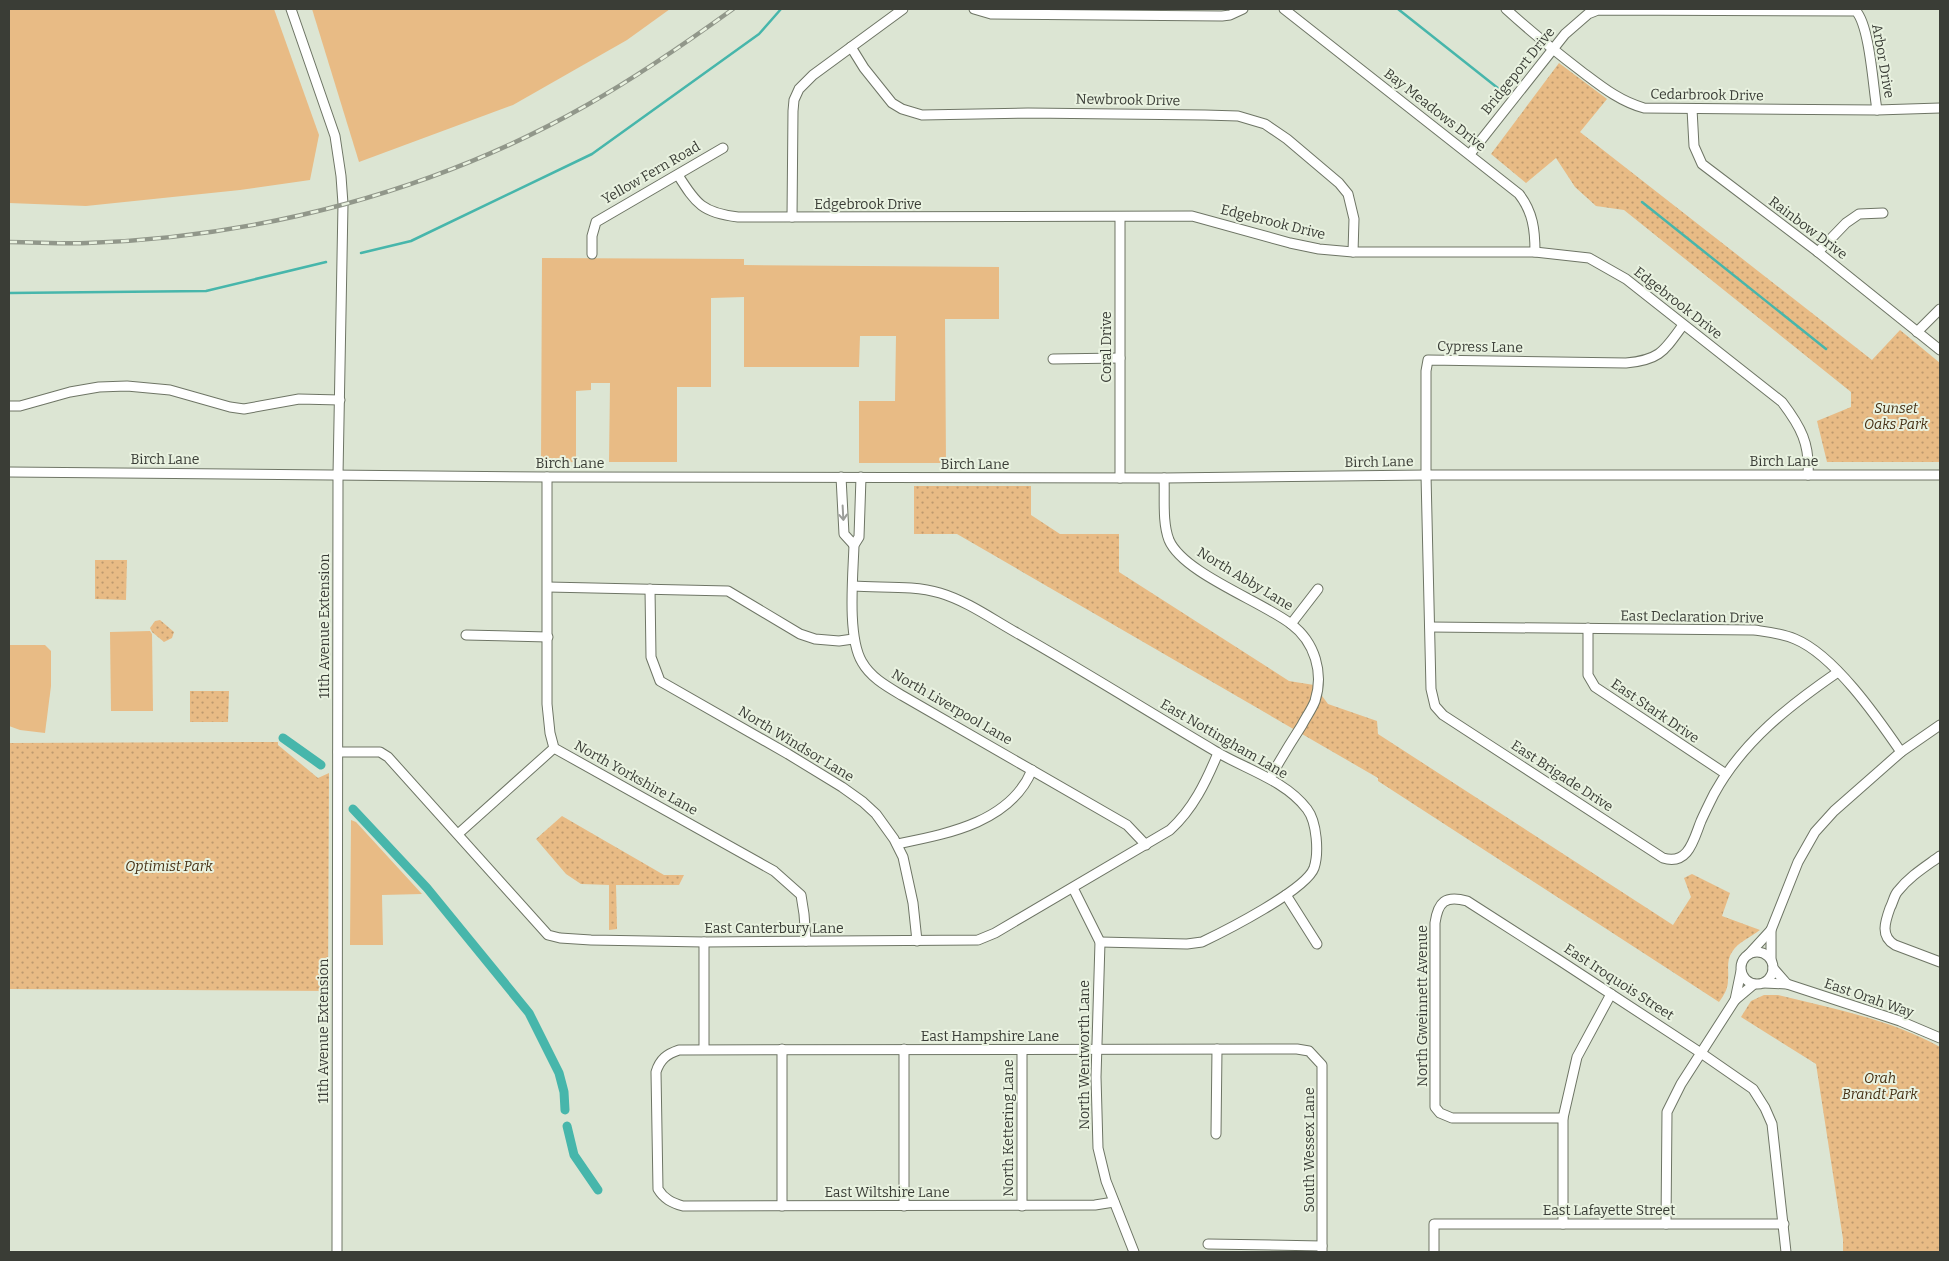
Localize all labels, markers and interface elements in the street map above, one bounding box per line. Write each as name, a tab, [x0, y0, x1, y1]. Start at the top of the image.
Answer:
street label: Arbor Drive	[1868, 22, 1898, 100]
street label: Bridgeport Drive	[1478, 24, 1558, 118]
street label: Bay Meadows Drive	[1381, 65, 1489, 155]
street label: Cedarbrook Drive	[1650, 86, 1764, 104]
street label: Newbrook Drive	[1076, 91, 1180, 109]
street label: Yellow Fern Road	[599, 138, 703, 208]
street label: Rainbow Drive	[1765, 193, 1851, 263]
street label: Edgebrook Drive	[814, 196, 922, 213]
street label: Edgebrook Drive	[1219, 201, 1327, 243]
street label: Edgebrook Drive	[1630, 263, 1726, 343]
street label: Coral Drive	[1098, 311, 1115, 383]
street label: Cypress Lane	[1437, 338, 1523, 356]
park label: Sunset Oaks Park	[1864, 400, 1928, 433]
street label: Birch Lane	[131, 451, 199, 468]
street label: Birch Lane	[1344, 453, 1414, 471]
street label: Birch Lane	[1750, 453, 1818, 470]
street label: Birch Lane	[536, 455, 604, 472]
street label: Birch Lane	[941, 456, 1009, 473]
one-way arrow	[839, 505, 848, 521]
street label: North Abby Lane	[1194, 544, 1296, 614]
street label: 11th Avenue Extension	[316, 553, 333, 698]
street label: East Declaration Drive	[1620, 607, 1764, 627]
street label: North Liverpool Lane	[889, 665, 1015, 749]
street label: East Stark Drive	[1608, 675, 1702, 747]
street label: East Nottingham Lane	[1157, 695, 1291, 783]
street label: North Windsor Lane	[735, 703, 857, 785]
street label: North Yorkshire Lane	[571, 737, 701, 819]
street label: East Brigade Drive	[1508, 737, 1616, 815]
park label: Optimist Park	[125, 858, 213, 875]
street label: East Canterbury Lane	[704, 920, 844, 937]
street label: North Gweinnett Avenue	[1414, 925, 1431, 1087]
street label: East Iroquois Street	[1561, 940, 1677, 1024]
street label: 11th Avenue Extension	[315, 958, 332, 1103]
street label: East Orah Way	[1822, 975, 1917, 1021]
street label: North Wentworth Lane	[1076, 980, 1093, 1130]
street label: East Hampshire Lane	[921, 1028, 1059, 1045]
street label: North Kettering Lane	[1000, 1059, 1017, 1197]
park label: Orah Brandt Park	[1842, 1070, 1918, 1103]
street label: South Wessex Lane	[1301, 1087, 1318, 1213]
street label: East Wiltshire Lane	[824, 1184, 950, 1201]
street label: East Lafayette Street	[1543, 1202, 1675, 1219]

